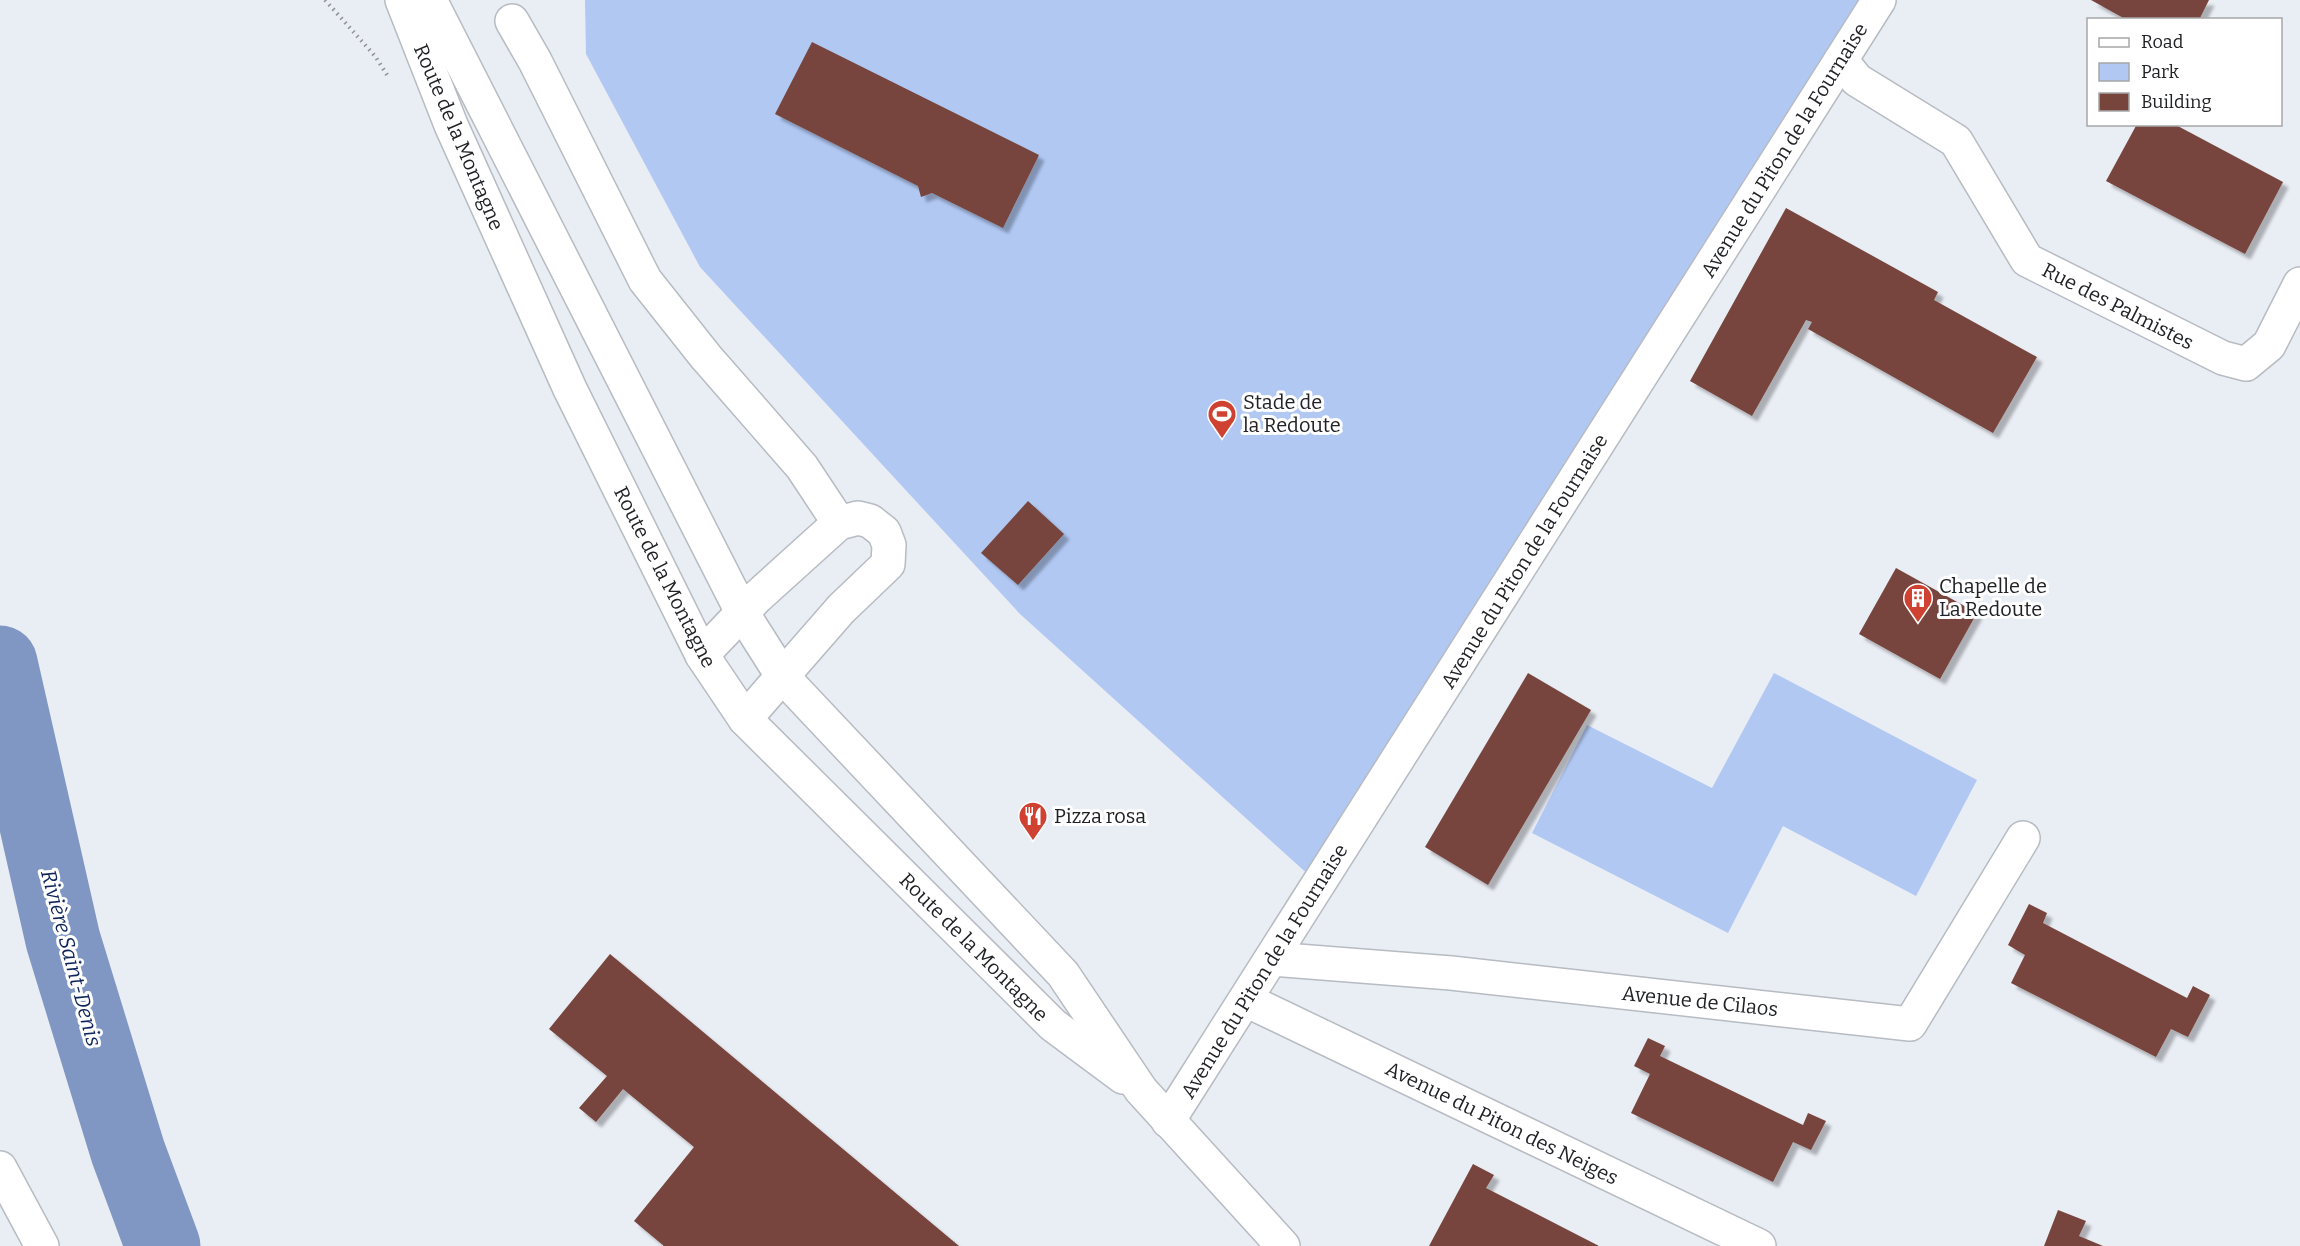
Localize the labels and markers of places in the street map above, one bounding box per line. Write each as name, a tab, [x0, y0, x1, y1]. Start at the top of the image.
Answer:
place label: Stade de la Redoute	[1243, 390, 1341, 437]
sports icon: Stade de la Redoute	[1206, 398, 1238, 440]
place label: Chapelle de La Redoute	[1939, 574, 2047, 621]
building icon: Chapelle de La Redoute	[1902, 582, 1934, 624]
restaurant icon: Pizza rosa	[1017, 800, 1049, 842]
place label: Pizza rosa	[1054, 804, 1146, 828]

